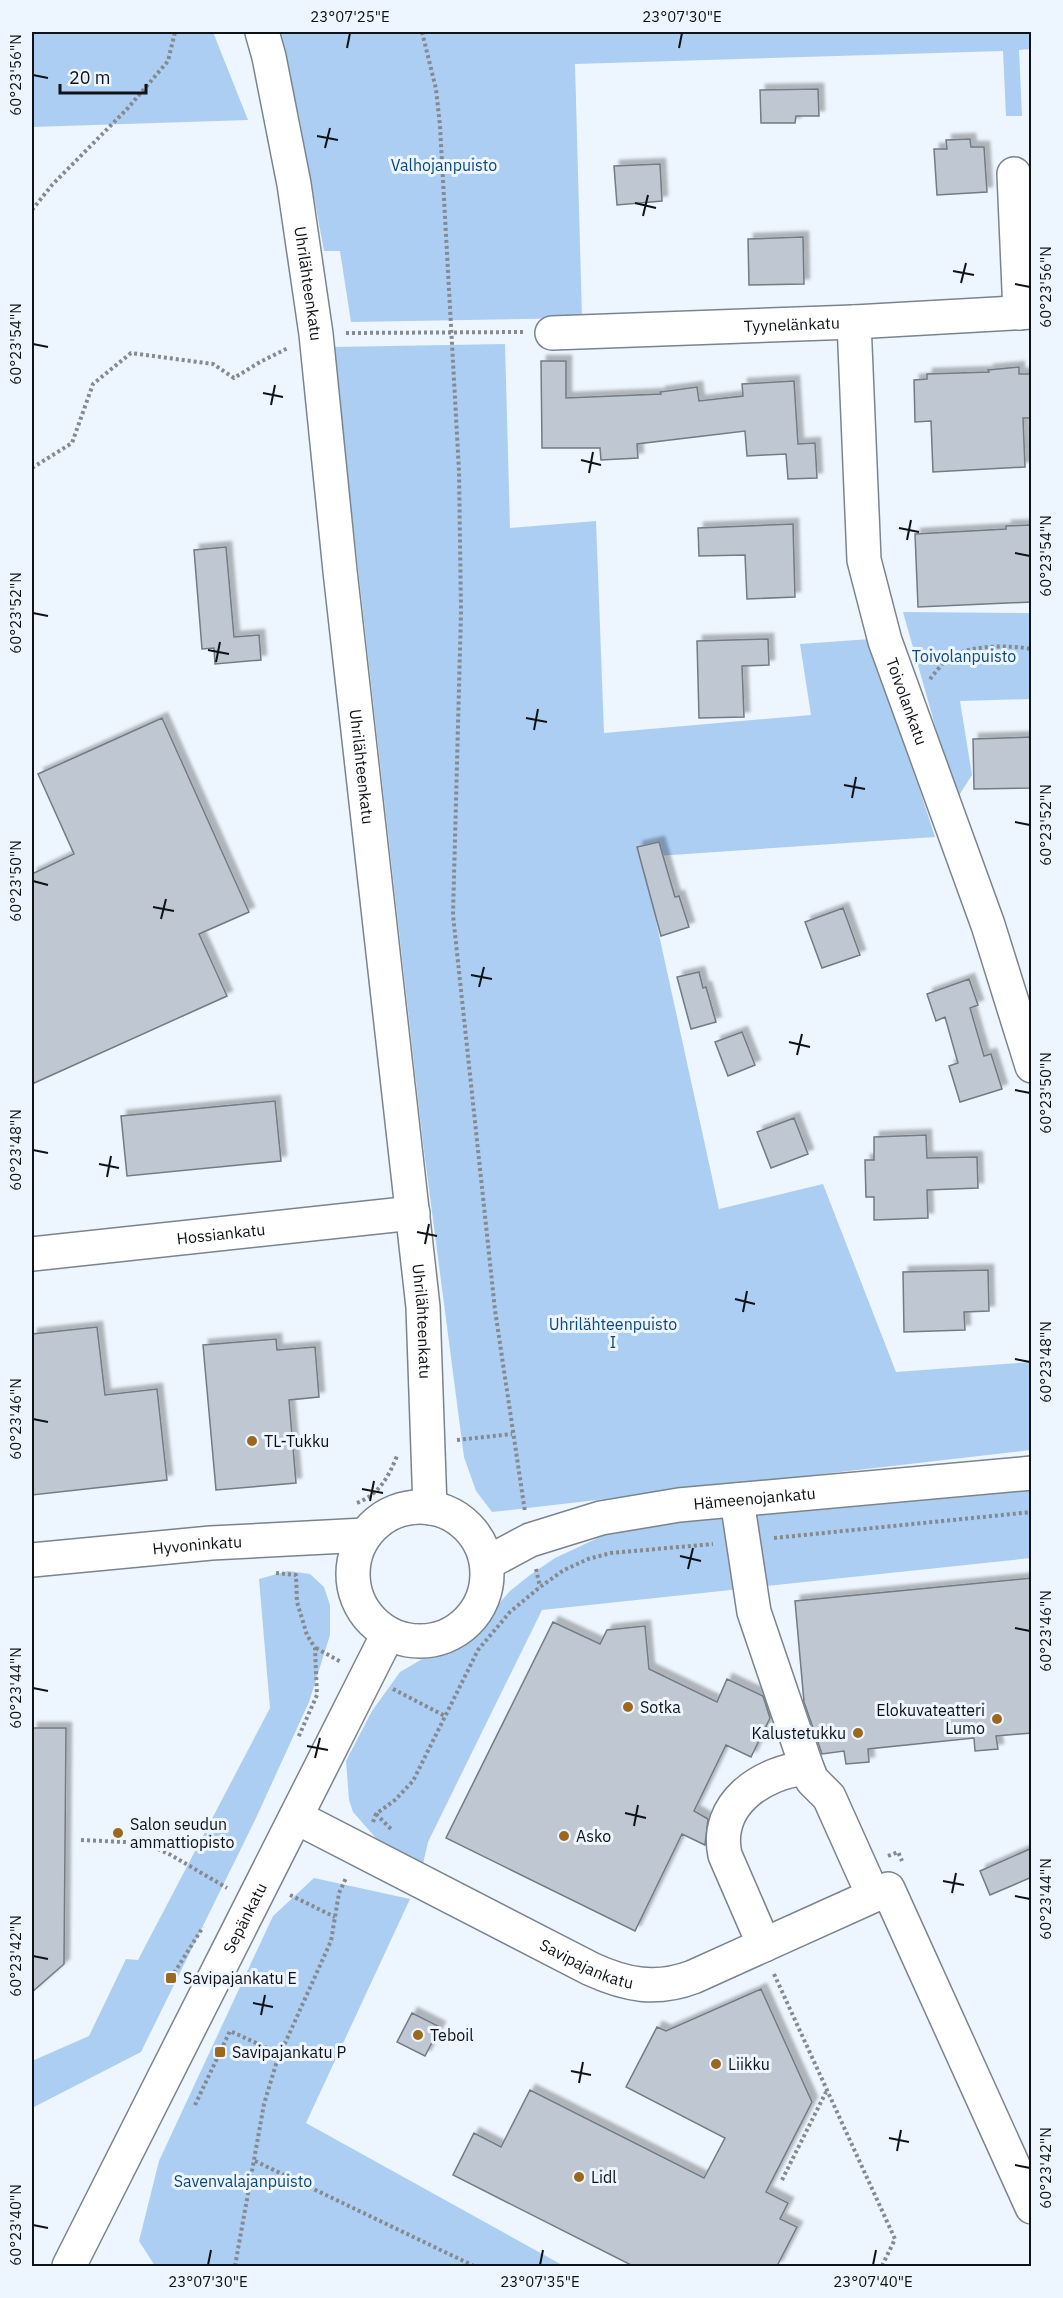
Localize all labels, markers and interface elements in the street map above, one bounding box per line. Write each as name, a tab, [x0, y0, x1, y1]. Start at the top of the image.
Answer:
text: 23°07'25"E	[310, 7, 390, 26]
text: 23°07'30"E	[642, 7, 722, 26]
text: 60°23'56"N	[6, 34, 25, 116]
scale bar	[60, 57, 146, 95]
text: 20 m	[69, 66, 111, 89]
park label: Valhojanpuisto	[391, 155, 497, 175]
street label: Uhrilähteenkatu	[290, 225, 327, 342]
text: 60°23'56"N	[1036, 246, 1055, 328]
text: 60°23'54"N	[6, 303, 25, 385]
street label: Tyynelänkatu	[744, 313, 840, 336]
text: 60°23'54"N	[1036, 515, 1055, 597]
text: 60°23'52"N	[6, 572, 25, 654]
park label: Toivolanpuisto	[912, 646, 1016, 666]
street label: Toivolankatu	[882, 655, 932, 748]
street label: Uhrilähteenkatu	[346, 708, 378, 825]
text: 60°23'52"N	[1036, 784, 1055, 866]
text: 60°23'50"N	[6, 840, 25, 922]
text: 60°23'50"N	[1036, 1052, 1055, 1134]
text: 60°23'48"N	[6, 1109, 25, 1191]
street label: Hossiankatu	[176, 1219, 266, 1248]
street label: Uhrilähteenkatu	[408, 1262, 435, 1379]
park label: Uhrilähteenpuisto I	[549, 1314, 677, 1352]
text: 60°23'48"N	[1036, 1321, 1055, 1403]
text: 60°23'46"N	[6, 1378, 25, 1460]
place label: TL-Tukku	[264, 1431, 329, 1451]
marker: TL-Tukku	[245, 1434, 259, 1448]
street label: Hämeenojankatu	[692, 1483, 817, 1514]
street label: Hyvoninkatu	[152, 1531, 243, 1559]
text: 60°23'46"N	[1036, 1590, 1055, 1672]
text: 60°23'44"N	[6, 1647, 25, 1729]
place label: Sotka	[640, 1697, 681, 1717]
marker: Sotka	[621, 1700, 635, 1714]
place label: Elokuvateatteri Lumo	[876, 1700, 985, 1738]
marker: Elokuvateatteri Lumo	[990, 1712, 1004, 1726]
place label: Kalustetukku	[752, 1723, 846, 1743]
marker: Kalustetukku	[851, 1726, 865, 1740]
place label: Salon seudun ammattiopisto	[130, 1814, 235, 1852]
marker: Salon seudun ammattiopisto	[111, 1826, 125, 1840]
place label: Asko	[576, 1826, 611, 1846]
marker: Asko	[557, 1829, 571, 1843]
text: 60°23'44"N	[1036, 1858, 1055, 1940]
street label: Sepänkatu	[219, 1879, 271, 1957]
text: 60°23'42"N	[6, 1915, 25, 1997]
street label: Savipajankatu	[536, 1934, 635, 1993]
place label: Savipajankatu E	[183, 1968, 297, 1988]
marker: Savipajankatu E	[164, 1971, 178, 1985]
place label: Teboil	[430, 2025, 474, 2045]
marker: Teboil	[411, 2028, 425, 2042]
place label: Savipajankatu P	[232, 2042, 346, 2062]
marker: Savipajankatu P	[213, 2045, 227, 2059]
place label: Liikku	[728, 2054, 770, 2074]
marker: Liikku	[709, 2057, 723, 2071]
text: 60°23'42"N	[1036, 2127, 1055, 2209]
place label: Lidl	[591, 2167, 617, 2187]
marker: Lidl	[572, 2170, 586, 2184]
park label: Savenvalajanpuisto	[174, 2171, 312, 2191]
text: 60°23'40"N	[6, 2184, 25, 2266]
text: 23°07'30"E	[168, 2272, 248, 2291]
text: 23°07'35"E	[500, 2272, 580, 2291]
text: 23°07'40"E	[833, 2272, 913, 2291]

